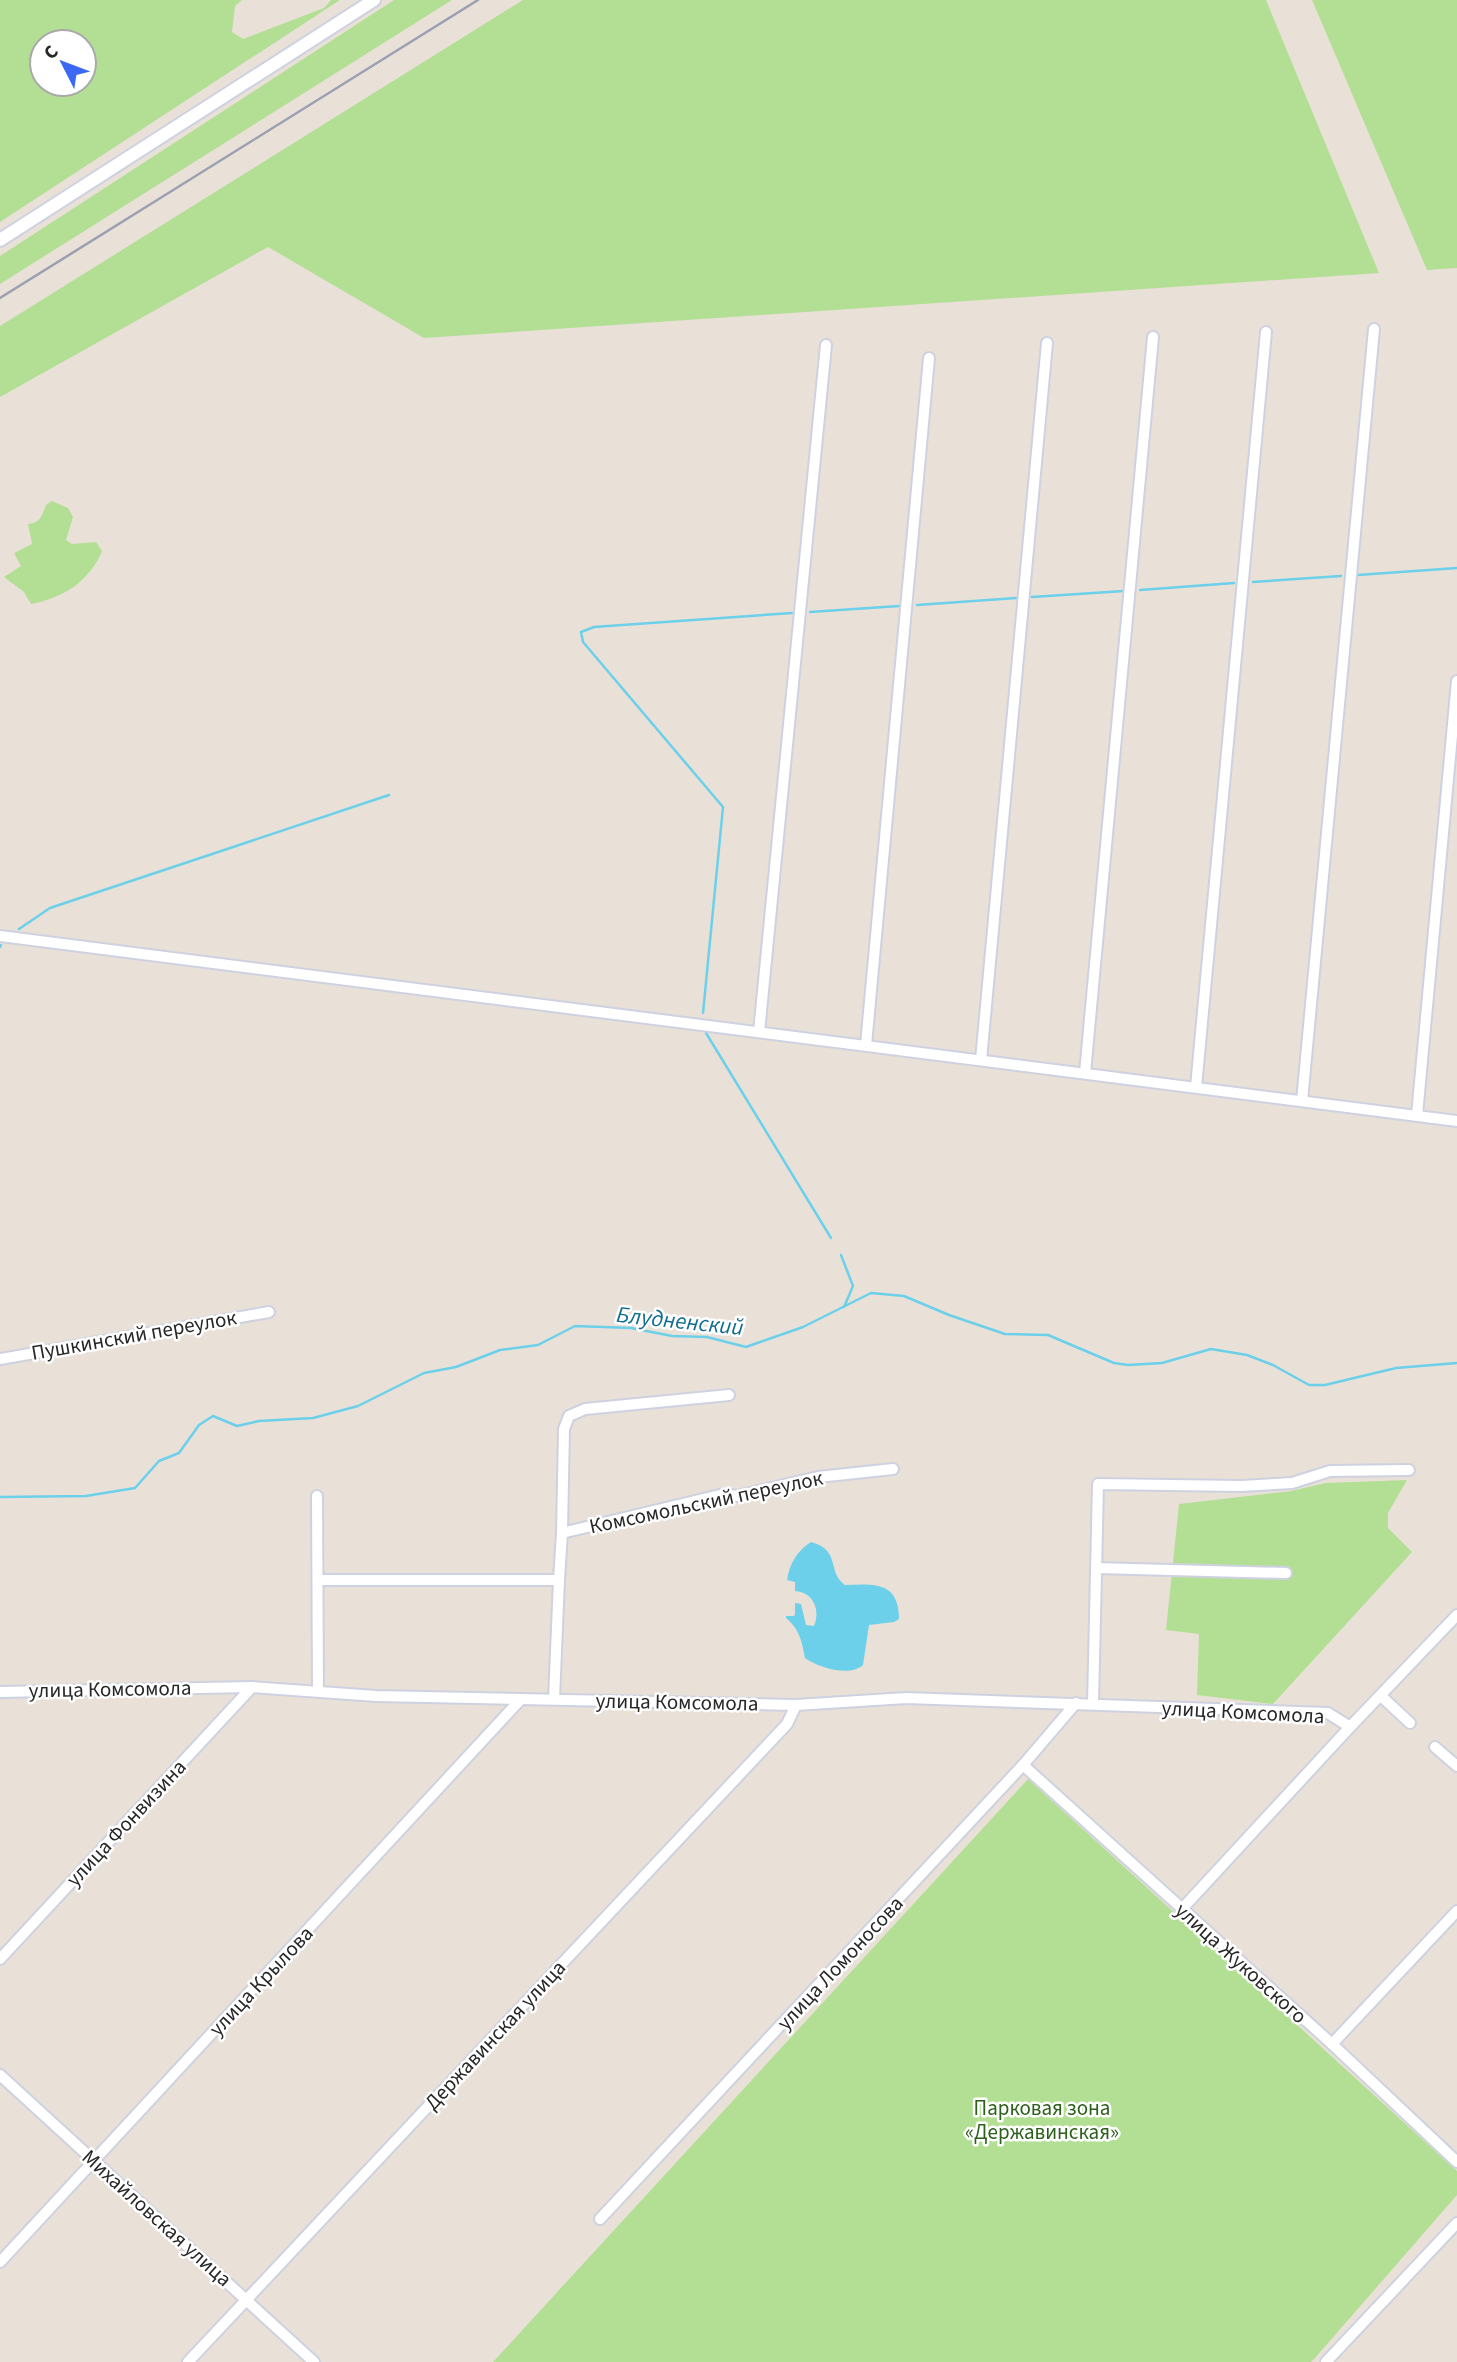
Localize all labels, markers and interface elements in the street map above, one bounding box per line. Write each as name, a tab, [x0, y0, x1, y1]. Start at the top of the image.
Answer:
north arrow	[28, 28, 98, 98]
text: С	[38, 39, 65, 66]
water label: Блудненский	[615, 1298, 745, 1344]
street label: Пушкинский переулок	[29, 1302, 240, 1368]
street label: Комсомольский переулок	[586, 1462, 826, 1541]
street label: улица Комсомола	[28, 1673, 192, 1705]
street label: улица Комсомола	[595, 1686, 759, 1718]
street label: улица Комсомола	[1161, 1693, 1325, 1731]
street label: улица Фонвизина	[59, 1753, 193, 1893]
street label: улица Ломоносова	[770, 1889, 910, 2037]
street label: улица Жуковского	[1168, 1896, 1314, 2030]
street label: улица Крылова	[202, 1919, 320, 2043]
street label: Державинская улица	[417, 1953, 573, 2117]
park label: Парковая зона «Державинская»	[965, 2093, 1119, 2147]
street label: Михайловская улица	[75, 2142, 239, 2294]

